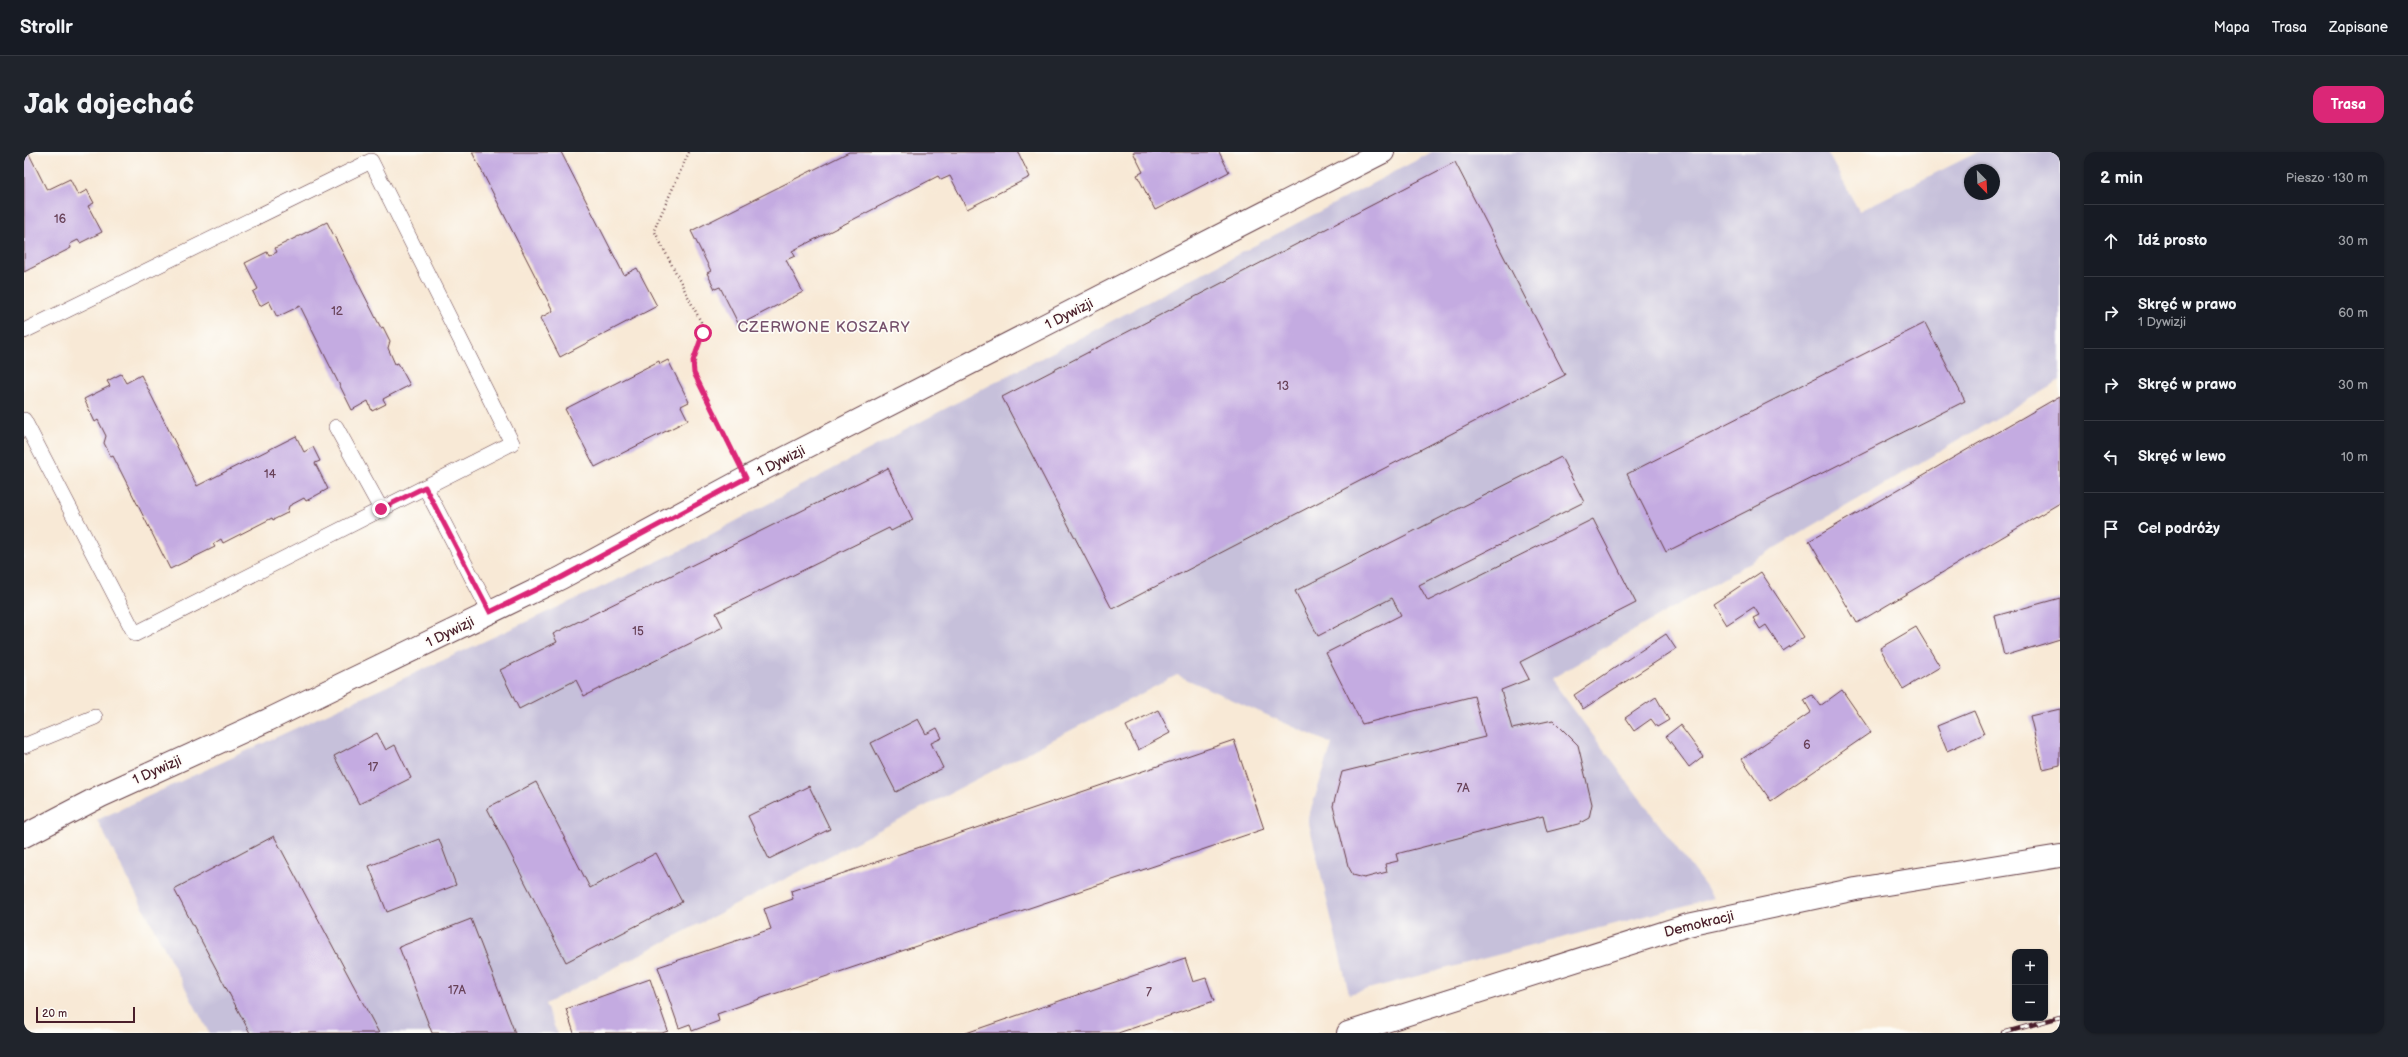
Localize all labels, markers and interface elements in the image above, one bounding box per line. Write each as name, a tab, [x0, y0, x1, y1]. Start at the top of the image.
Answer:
text: Strollr	[20, 16, 73, 39]
text: Mapa	[2214, 19, 2250, 36]
text: Trasa	[2272, 19, 2307, 36]
text: Zapisane	[2329, 19, 2388, 36]
button: Trasa	[2313, 86, 2384, 123]
text: Jak dojechać	[24, 88, 194, 121]
north arrow	[1964, 164, 2000, 200]
text: 2 min	[2100, 168, 2143, 188]
text: Pieszo · 130 m	[2286, 170, 2368, 186]
house number: 16	[54, 212, 66, 227]
icon: ahead	[2100, 230, 2122, 252]
text: Idź prosto	[2138, 231, 2207, 250]
text: 30 m	[2338, 233, 2368, 249]
street label: 1 Dywizji	[1042, 295, 1096, 333]
text: Skręć w prawo	[2138, 295, 2237, 314]
icon: right	[2100, 302, 2122, 324]
house number: 12	[331, 304, 343, 319]
text: 60 m	[2338, 305, 2368, 321]
text: 1 Dywizji	[2138, 314, 2186, 330]
district label: CZERWONE KOSZARY	[738, 318, 910, 337]
route start	[694, 324, 712, 342]
icon: right	[2100, 374, 2122, 396]
text: Skręć w prawo	[2138, 375, 2237, 394]
text: 30 m	[2338, 377, 2368, 393]
house number: 13	[1277, 379, 1289, 394]
street label: 1 Dywizji	[754, 442, 808, 480]
icon: left	[2100, 446, 2122, 468]
text: Skręć w lewo	[2138, 447, 2226, 466]
text: 10 m	[2341, 449, 2368, 465]
house number: 14	[264, 467, 277, 482]
route end	[372, 500, 390, 518]
icon: arrive	[2100, 518, 2122, 540]
text: Cel podróży	[2138, 519, 2220, 538]
street label: 1 Dywizji	[423, 613, 477, 651]
house number: 15	[632, 624, 644, 639]
house number: 6	[1803, 738, 1811, 753]
street label: 1 Dywizji	[130, 752, 184, 788]
house number: 17	[368, 760, 378, 775]
house number: 7A	[1456, 781, 1470, 796]
street label: Demokracji	[1662, 907, 1736, 941]
map controls	[2012, 949, 2048, 1021]
button: +	[2012, 949, 2048, 985]
house number: 17A	[448, 983, 467, 998]
house number: 7	[1146, 985, 1152, 1000]
button: −	[2012, 985, 2048, 1021]
scale bar	[36, 1005, 135, 1024]
text: 20 m	[42, 1007, 67, 1020]

